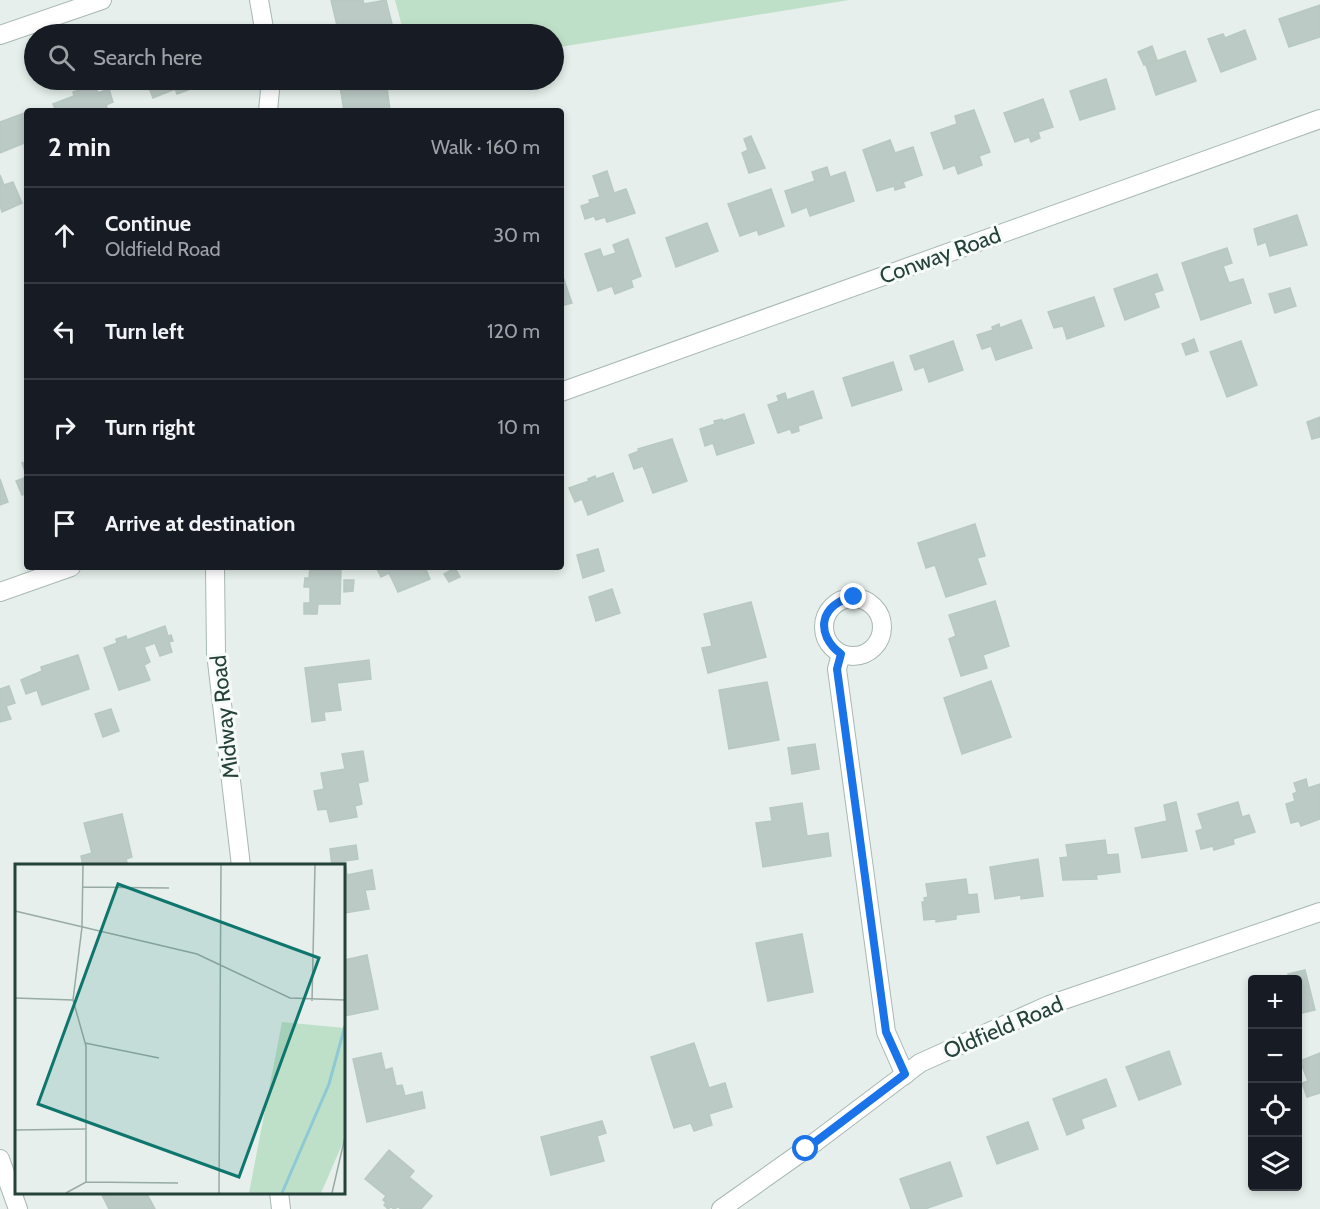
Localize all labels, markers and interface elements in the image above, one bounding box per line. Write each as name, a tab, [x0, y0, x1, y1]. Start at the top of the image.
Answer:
search box	[24, 24, 564, 90]
icon: search	[45, 41, 78, 74]
text: Search here	[93, 44, 202, 71]
text: 2 min	[48, 131, 111, 163]
text: Walk · 160 m	[431, 135, 540, 159]
text: Continue	[105, 210, 191, 237]
icon: ahead	[48, 219, 81, 252]
street label: Conway Road	[876, 221, 1005, 290]
text: 30 m	[493, 223, 540, 247]
text: Oldfield Road	[105, 237, 221, 261]
icon: left	[48, 315, 81, 348]
text: Turn left	[105, 318, 184, 345]
text: 120 m	[487, 319, 540, 343]
icon: right	[48, 411, 81, 444]
text: Turn right	[105, 414, 195, 441]
text: 10 m	[497, 415, 540, 439]
icon: arrive	[48, 507, 81, 540]
text: Arrive at destination	[105, 510, 295, 537]
route end	[840, 583, 866, 609]
street label: Midway Road	[205, 654, 244, 780]
inset map	[15, 864, 345, 1194]
map controls	[1248, 975, 1302, 1191]
button: +	[1248, 975, 1302, 1029]
street label: Oldfield Road	[939, 990, 1067, 1065]
button: −	[1248, 1029, 1302, 1083]
button: locate	[1248, 1083, 1302, 1137]
route start	[792, 1135, 818, 1161]
button: layers	[1248, 1137, 1302, 1191]

